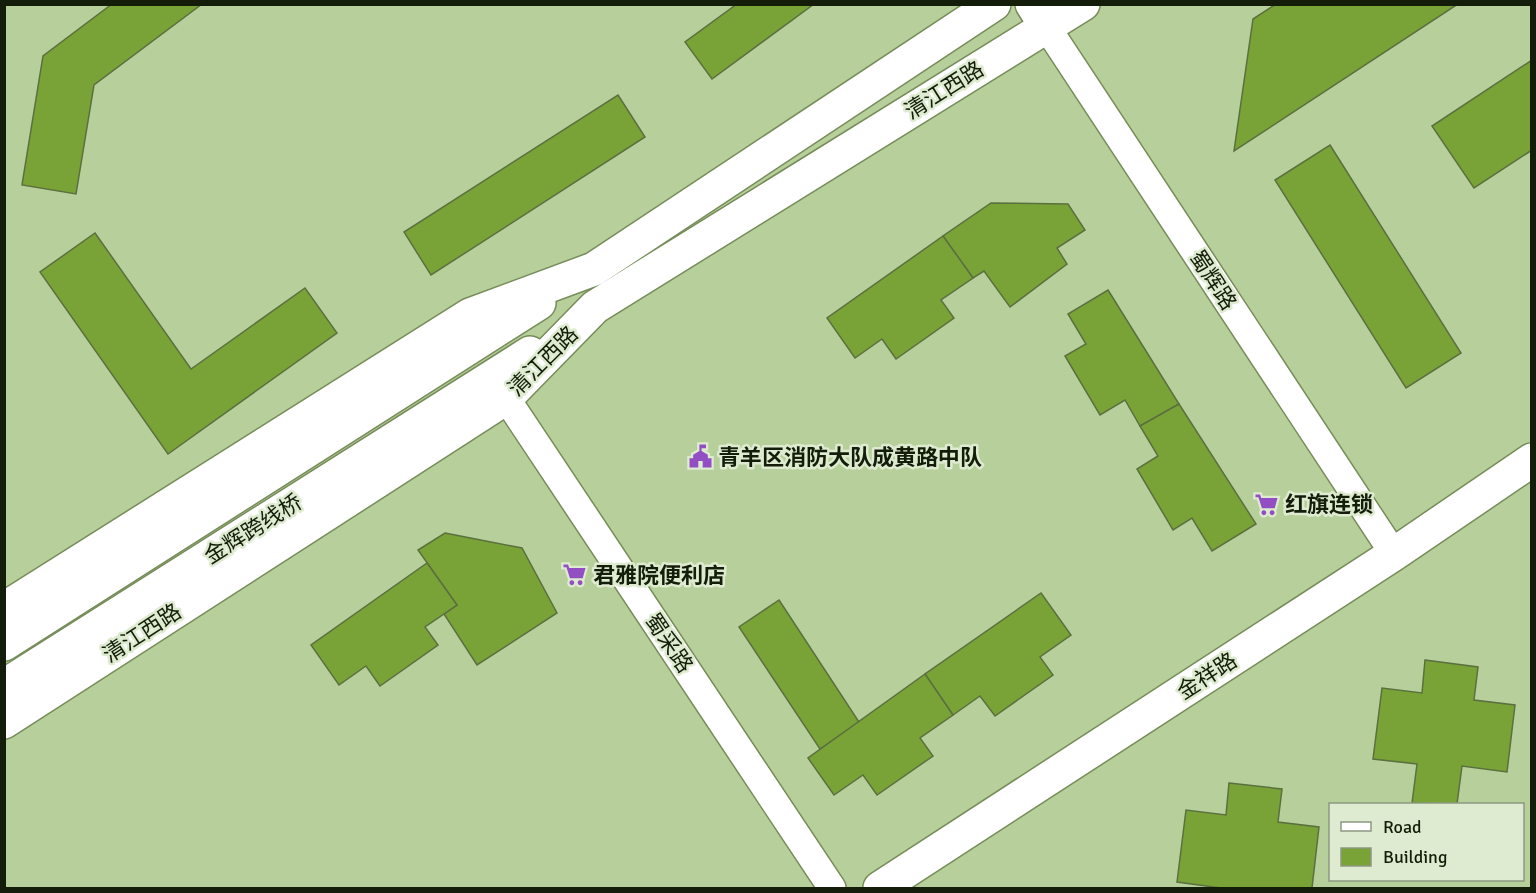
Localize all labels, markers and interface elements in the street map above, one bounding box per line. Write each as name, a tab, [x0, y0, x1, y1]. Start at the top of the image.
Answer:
street label: 清江西路	[900, 55, 988, 125]
street label: 蜀辉路	[1184, 245, 1242, 315]
street label: 清江西路	[502, 320, 584, 402]
public building icon: 青羊区消防大队成黄路中队	[687, 444, 713, 470]
place label: 青羊区消防大队成黄路中队	[718, 444, 982, 471]
street label: 金辉跨线桥	[199, 488, 307, 570]
supermarket icon: 红旗连锁	[1254, 491, 1280, 517]
place label: 红旗连锁	[1285, 491, 1373, 518]
supermarket icon: 君雅院便利店	[562, 562, 588, 588]
place label: 君雅院便利店	[593, 562, 725, 589]
street label: 清江西路	[98, 598, 186, 668]
street label: 蜀采路	[639, 608, 699, 678]
street label: 金祥路	[1172, 647, 1242, 705]
legend	[1329, 803, 1524, 881]
text: Road	[1383, 816, 1422, 838]
text: Building	[1383, 846, 1447, 868]

